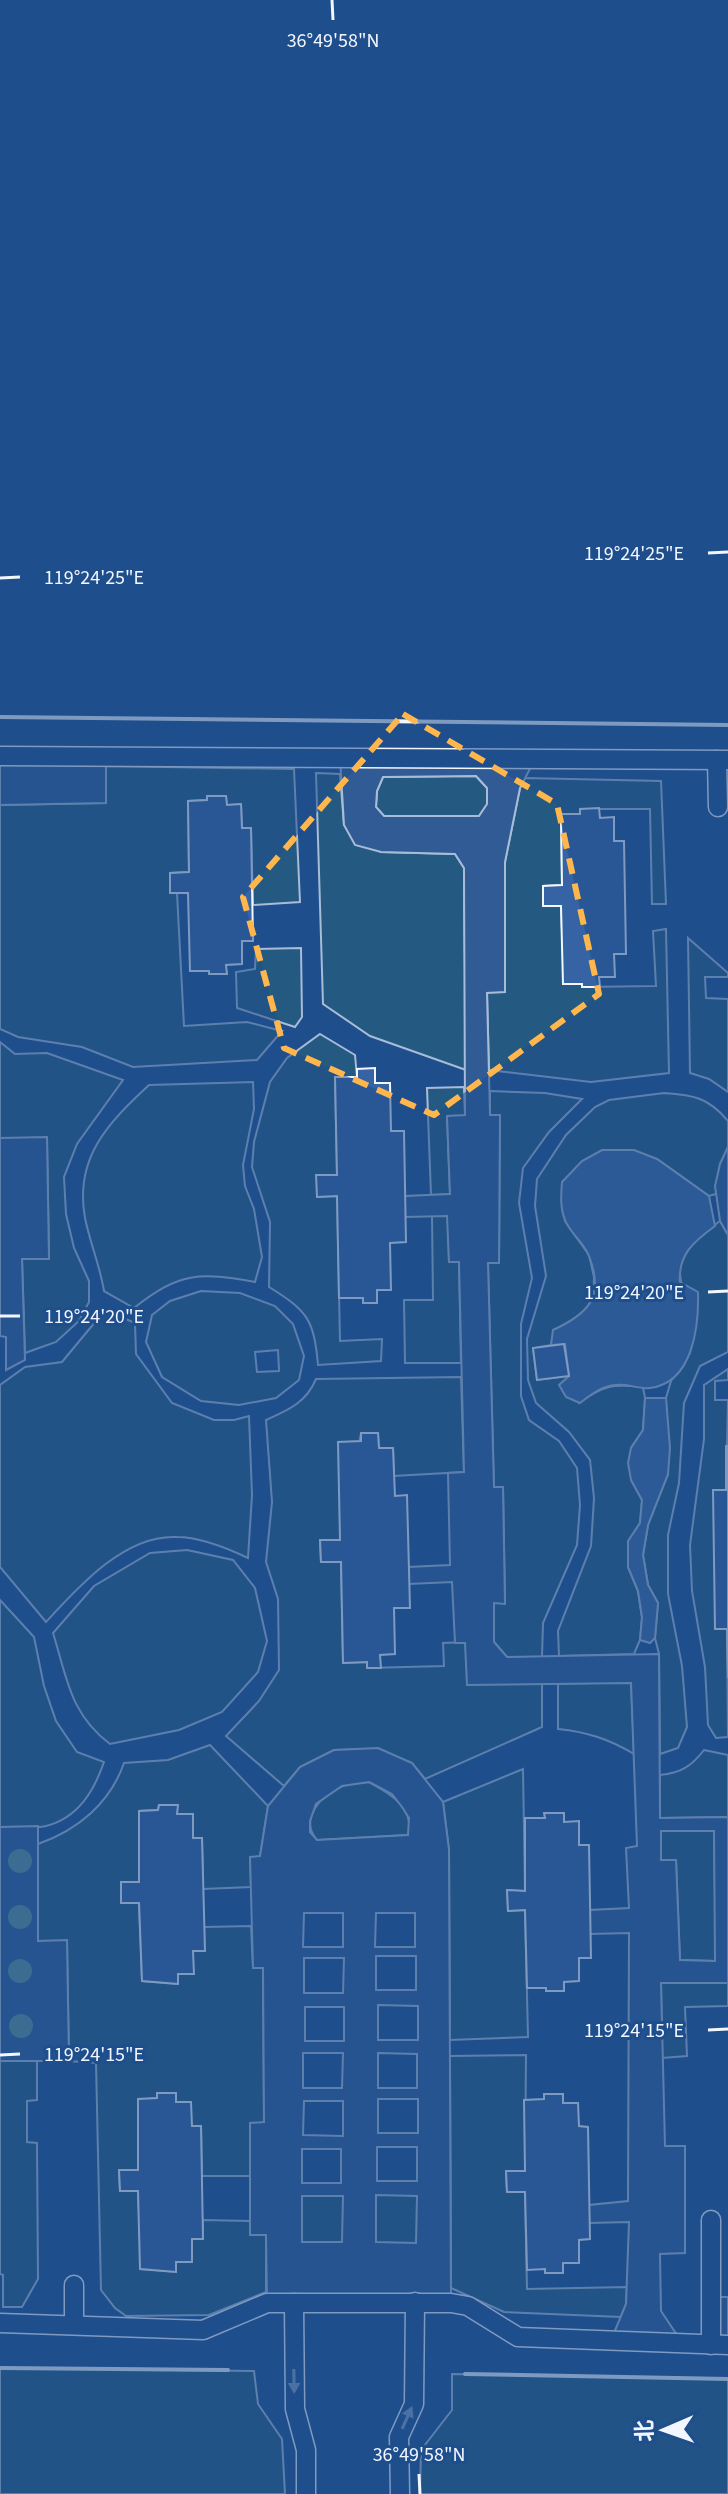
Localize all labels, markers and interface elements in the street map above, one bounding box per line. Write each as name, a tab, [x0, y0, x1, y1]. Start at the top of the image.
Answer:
text: 36°49'58"N	[287, 27, 379, 55]
text: 119°24'25"E	[584, 540, 684, 568]
text: 119°24'25"E	[44, 564, 144, 592]
text: 119°24'20"E	[584, 1279, 684, 1307]
text: 119°24'20"E	[44, 1303, 144, 1331]
text: 119°24'15"E	[584, 2017, 684, 2045]
text: 119°24'15"E	[44, 2041, 144, 2069]
one-way arrow	[288, 2369, 301, 2394]
north arrow	[624, 2390, 704, 2470]
one-way arrow	[401, 2406, 414, 2430]
text: 北	[629, 2419, 661, 2442]
text: 36°49'58"N	[373, 2441, 465, 2469]

